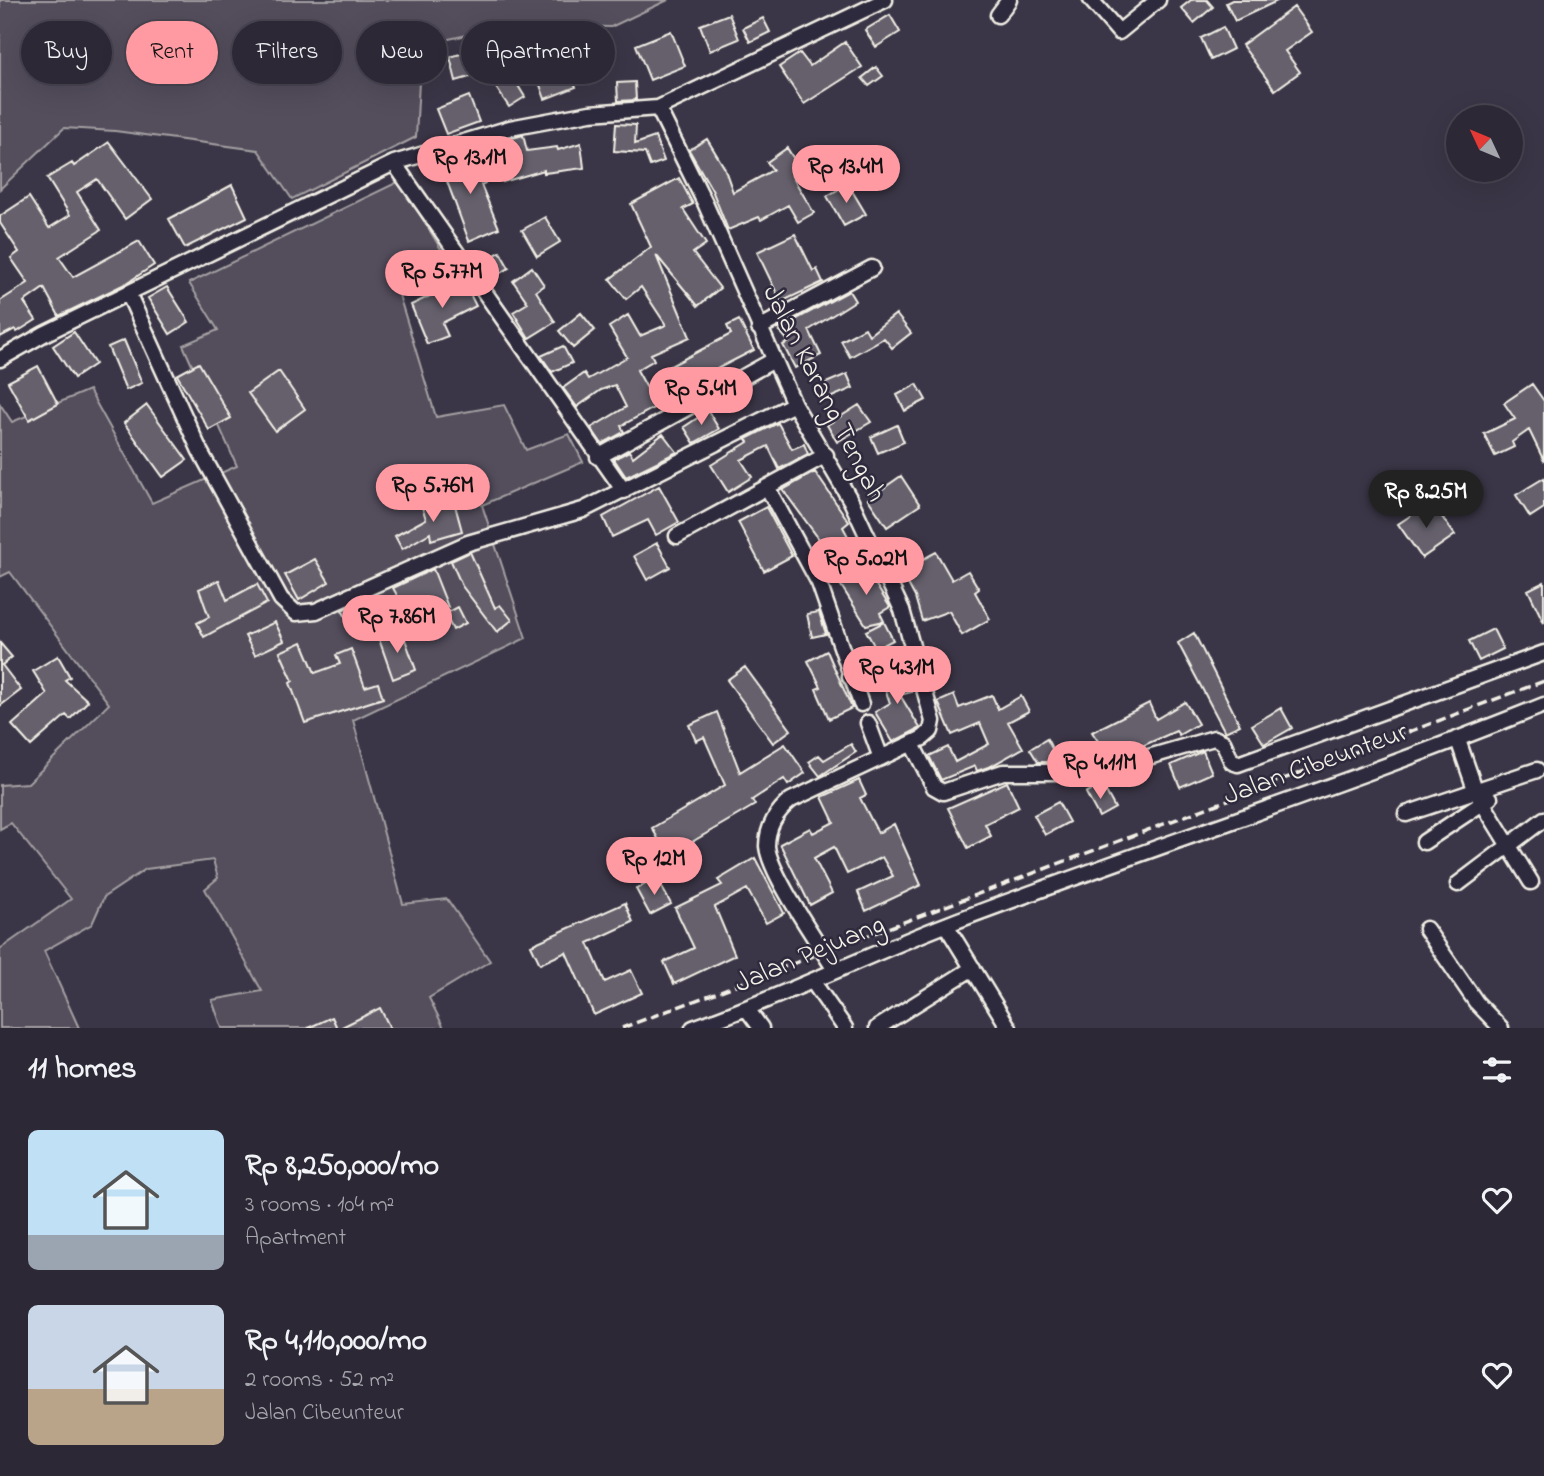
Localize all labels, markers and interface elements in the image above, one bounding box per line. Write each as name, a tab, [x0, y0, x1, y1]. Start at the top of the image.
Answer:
chip: Buy	[21, 21, 112, 84]
chip: Rent	[126, 21, 218, 84]
chip: Filters	[232, 21, 342, 84]
chip: New	[356, 21, 447, 84]
chip: Apartment	[461, 21, 615, 84]
north arrow	[1446, 105, 1522, 182]
map controls	[1446, 105, 1523, 182]
pin: Rp 13.1M	[398, 136, 542, 196]
text: Rp 13.1M	[433, 142, 507, 175]
pin: Rp 13.4M	[774, 146, 918, 205]
text: Rp 13.4M	[808, 151, 884, 184]
pin: Rp 5.77M	[370, 250, 514, 310]
text: Rp 5.77M	[401, 256, 483, 289]
street label: Jalan Karang Tengah	[751, 278, 895, 510]
pin: Rp 5.4M	[636, 368, 766, 427]
text: Rp 5.4M	[665, 373, 737, 406]
pin: Rp 5.76M	[361, 464, 505, 524]
text: Rp 5.76M	[392, 470, 474, 503]
pin: Rp 8.25M	[1354, 470, 1498, 530]
text: Rp 8.25M	[1385, 476, 1467, 509]
pin: Rp 5.02M	[794, 538, 938, 597]
text: Rp 5.02M	[824, 543, 908, 576]
pin: Rp 7.86M	[325, 596, 469, 655]
text: Rp 7.86M	[358, 601, 436, 634]
pin: Rp 4.31M	[825, 646, 969, 706]
text: Rp 4.31M	[859, 652, 935, 685]
street label: Jalan Cibeunteur	[1218, 713, 1414, 817]
pin: Rp 4.11M	[1028, 742, 1172, 801]
text: Rp 4.11M	[1063, 747, 1137, 780]
pin: Rp 12M	[597, 838, 711, 897]
text: Rp 12M	[622, 843, 686, 876]
street label: Jalan Pejuang	[729, 905, 891, 1005]
text: 11 homes	[28, 1048, 136, 1092]
icon: filters	[1478, 1051, 1516, 1089]
text: Rp 8,250,000/mo	[245, 1145, 439, 1189]
icon: home	[84, 1158, 168, 1242]
icon: heart	[1478, 1181, 1516, 1219]
text: 3 rooms · 104 m²	[245, 1189, 394, 1222]
text: Apartment	[245, 1222, 346, 1255]
text: Rp 4,110,000/mo	[245, 1320, 427, 1364]
icon: home	[84, 1333, 168, 1417]
icon: heart	[1478, 1356, 1516, 1394]
text: 2 rooms · 52 m²	[245, 1364, 394, 1397]
text: Jalan Cibeunteur	[245, 1397, 404, 1430]

